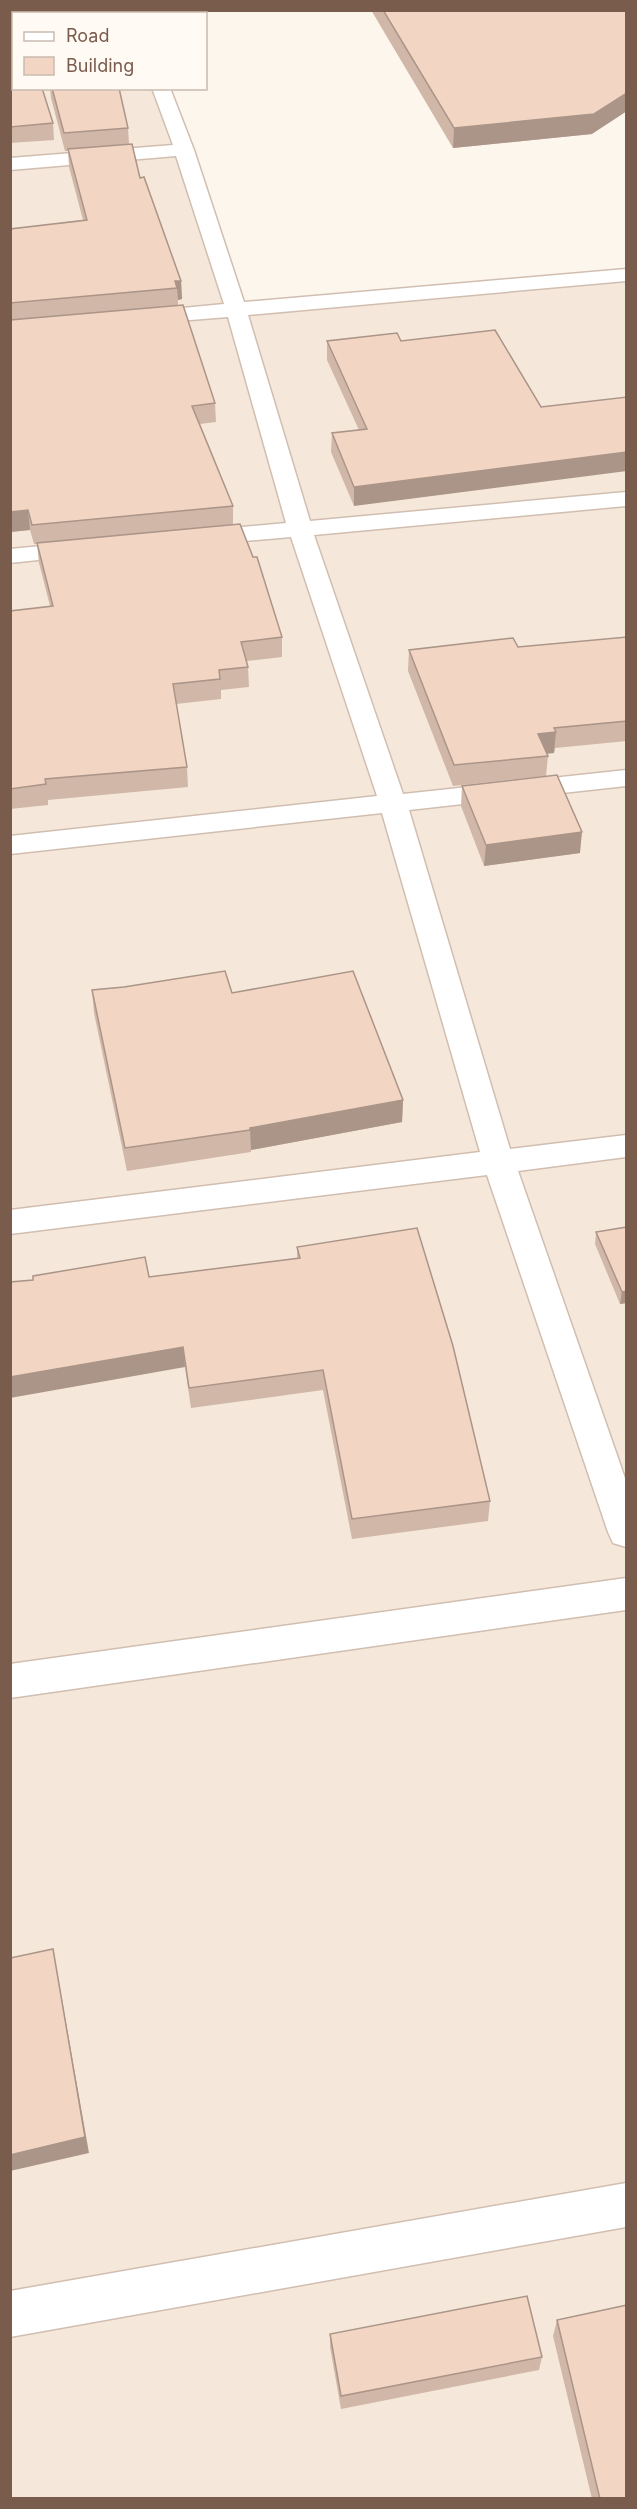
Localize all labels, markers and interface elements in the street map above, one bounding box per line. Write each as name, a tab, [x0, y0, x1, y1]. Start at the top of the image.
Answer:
legend	[12, 12, 207, 90]
text: Road	[66, 25, 109, 46]
text: Building	[66, 55, 134, 76]

